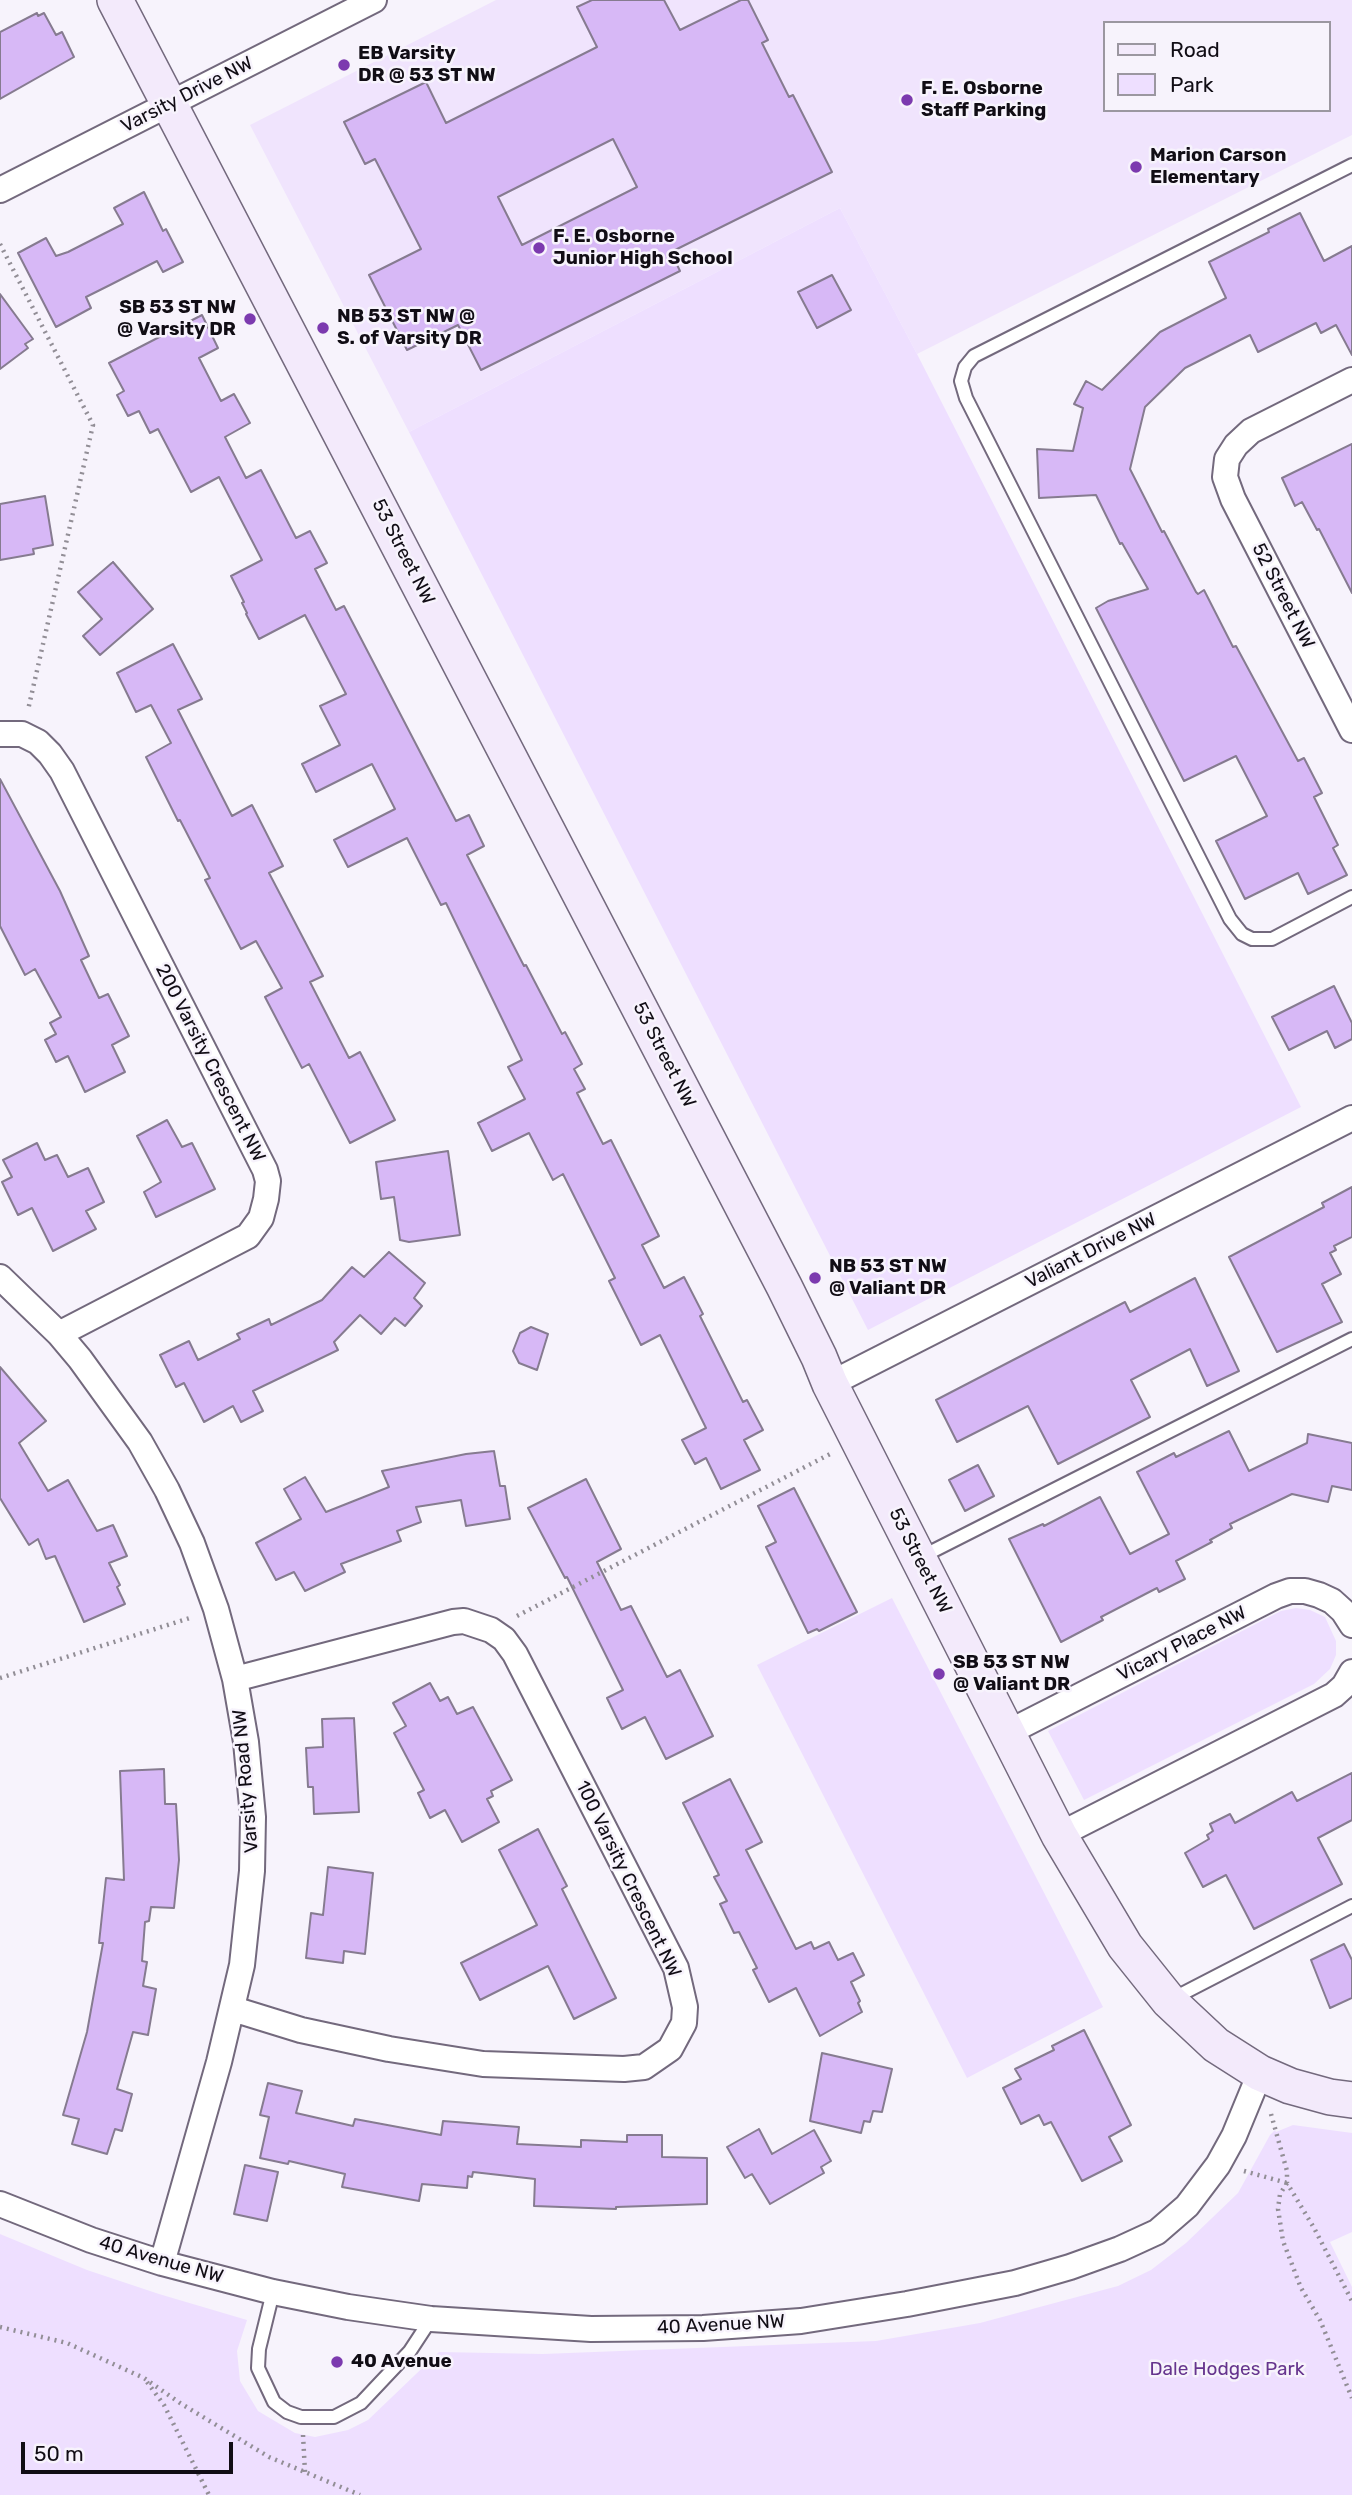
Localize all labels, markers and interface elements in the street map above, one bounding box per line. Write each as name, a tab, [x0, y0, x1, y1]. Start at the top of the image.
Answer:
legend	[1104, 21, 1331, 112]
text: Road	[1170, 37, 1220, 62]
place label: EB Varsity DR @ 53 ST NW	[358, 43, 496, 87]
street label: Varsity Drive NW	[117, 52, 257, 138]
marker: EB Varsity DR @ 53 ST NW	[336, 57, 352, 73]
text: Park	[1170, 72, 1214, 97]
place label: F. E. Osborne Staff Parking	[921, 78, 1046, 122]
marker: F. E. Osborne Staff Parking	[899, 92, 915, 108]
place label: Marion Carson Elementary	[1150, 145, 1286, 189]
marker: Marion Carson Elementary	[1128, 159, 1144, 175]
place label: F. E. Osborne Junior High School	[553, 226, 733, 270]
marker: F. E. Osborne Junior High School	[531, 240, 547, 256]
place label: SB 53 ST NW @ Varsity DR	[117, 297, 236, 341]
place label: NB 53 ST NW @ S. of Varsity DR	[337, 306, 482, 350]
marker: SB 53 ST NW @ Varsity DR	[242, 311, 258, 327]
marker: NB 53 ST NW @ S. of Varsity DR	[315, 320, 331, 336]
street label: 53 Street NW	[367, 495, 439, 609]
street label: 52 Street NW	[1247, 540, 1319, 652]
street label: 200 Varsity Crescent NW	[150, 960, 270, 1166]
street label: 53 Street NW	[628, 998, 700, 1112]
street label: Valiant Drive NW	[1022, 1208, 1160, 1294]
place label: NB 53 ST NW @ Valiant DR	[829, 1256, 947, 1300]
marker: NB 53 ST NW @ Valiant DR	[807, 1270, 823, 1286]
street label: 53 Street NW	[884, 1504, 956, 1618]
street label: Vicary Place NW	[1114, 1602, 1250, 1686]
place label: SB 53 ST NW @ Valiant DR	[953, 1652, 1070, 1696]
marker: SB 53 ST NW @ Valiant DR	[931, 1666, 947, 1682]
street label: Varsity Road NW	[228, 1708, 264, 1854]
street label: 100 Varsity Crescent NW	[570, 1777, 686, 1981]
street label: 40 Avenue NW	[96, 2231, 226, 2289]
street label: 40 Avenue NW	[656, 2310, 786, 2340]
place label: 40 Avenue	[351, 2351, 452, 2373]
marker: 40 Avenue	[329, 2354, 345, 2370]
park label: Dale Hodges Park	[1149, 2359, 1305, 2381]
scale bar	[24, 2428, 236, 2472]
text: 50 m	[34, 2441, 84, 2466]

